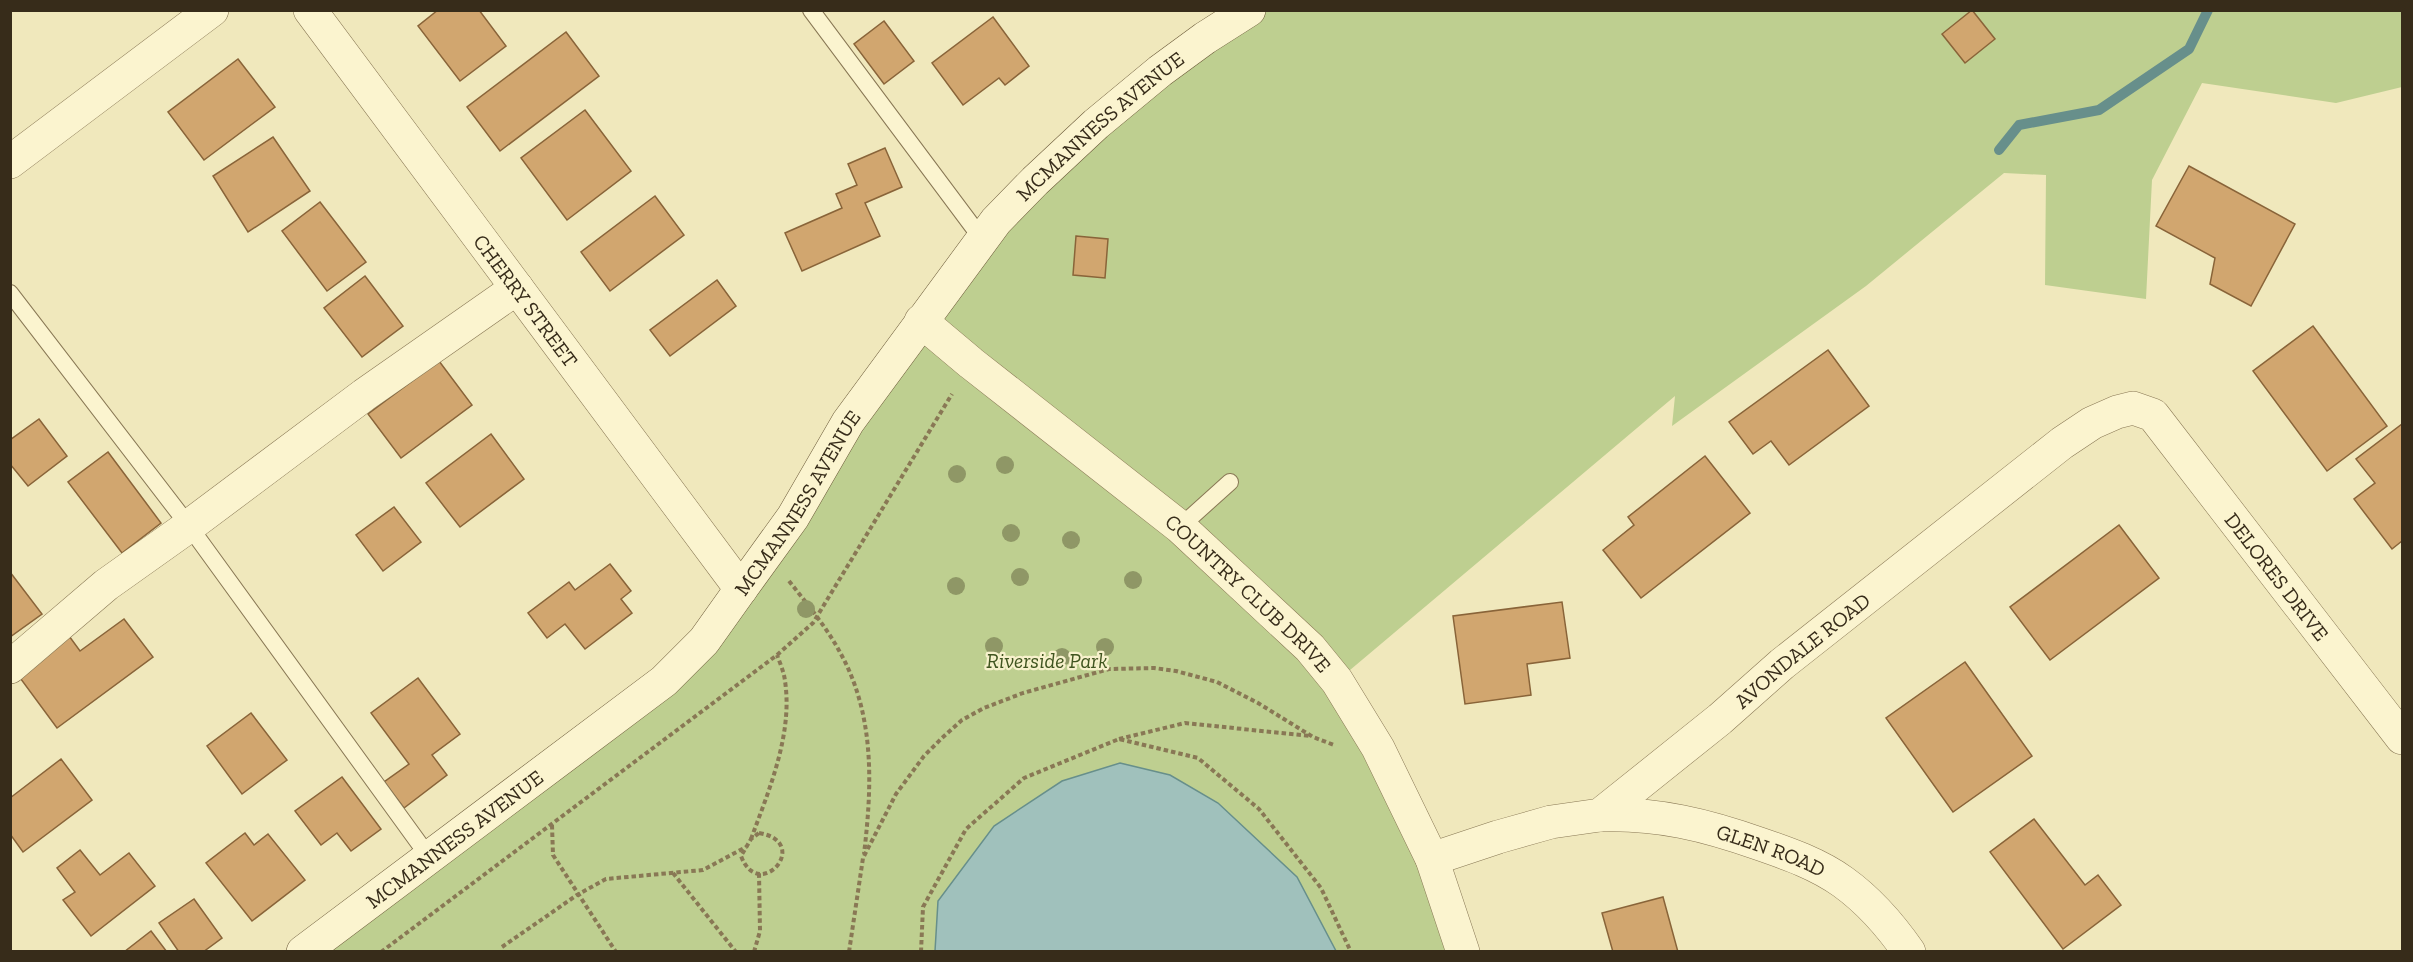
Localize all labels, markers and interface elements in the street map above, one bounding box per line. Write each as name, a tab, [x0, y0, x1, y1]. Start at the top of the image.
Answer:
street label: MCMANNESS AVENUE	[1010, 46, 1188, 206]
street label: CHERRY STREET	[469, 229, 584, 372]
street label: MCMANNESS AVENUE	[728, 405, 865, 600]
street label: DELORES DRIVE	[2220, 507, 2334, 645]
street label: COUNTRY CLUB DRIVE	[1161, 508, 1337, 677]
street label: AVONDALE ROAD	[1729, 587, 1875, 713]
park label: Riverside Park	[986, 648, 1108, 673]
street label: MCMANNESS AVENUE	[361, 764, 548, 913]
street label: GLEN ROAD	[1714, 818, 1830, 881]

